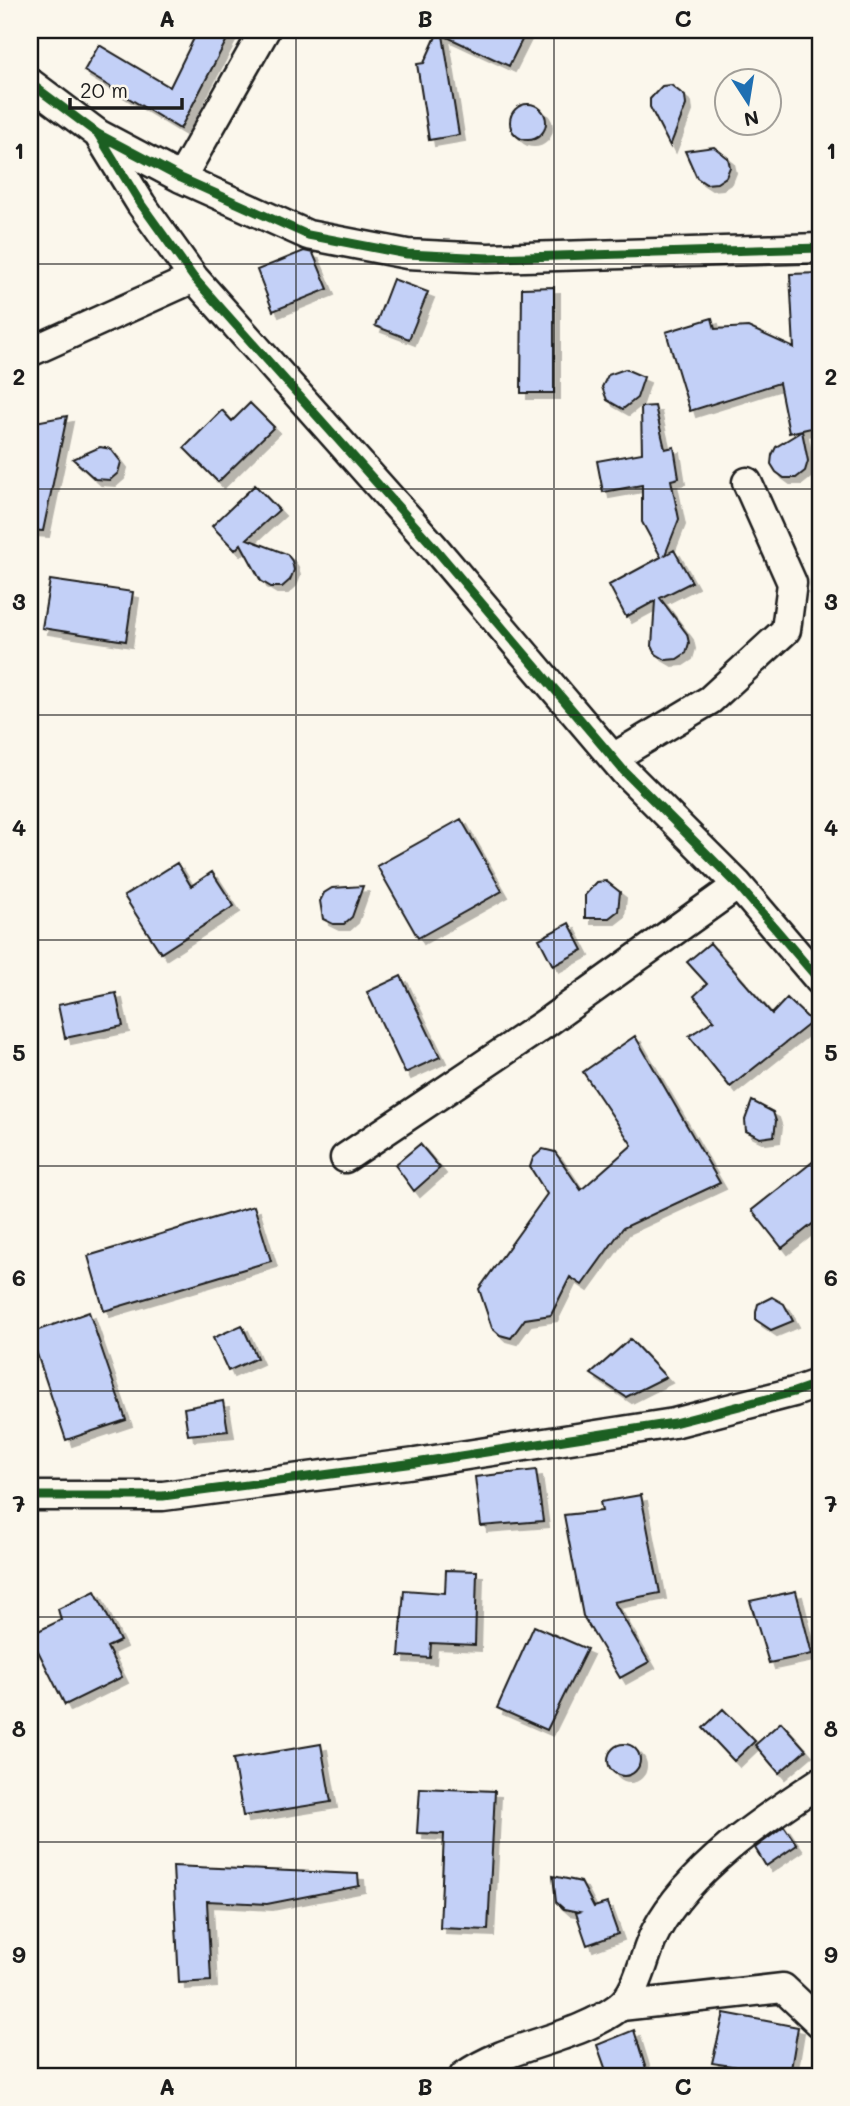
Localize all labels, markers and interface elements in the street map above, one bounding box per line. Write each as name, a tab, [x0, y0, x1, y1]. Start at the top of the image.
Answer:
text: A	[159, 3, 175, 33]
text: B	[417, 3, 433, 33]
text: C	[674, 3, 692, 33]
scale bar	[70, 66, 182, 110]
north arrow	[714, 66, 784, 136]
text: 20 m	[80, 76, 128, 103]
text: N	[742, 105, 761, 133]
text: 1	[14, 135, 24, 165]
text: 1	[826, 135, 836, 165]
text: 2	[13, 361, 25, 391]
text: 2	[825, 361, 837, 391]
text: 3	[12, 586, 26, 616]
text: 3	[824, 586, 838, 616]
text: 4	[12, 812, 26, 842]
text: 4	[824, 812, 838, 842]
text: 5	[12, 1037, 26, 1067]
text: 5	[824, 1037, 838, 1067]
text: 6	[12, 1262, 26, 1292]
text: 6	[824, 1262, 838, 1292]
text: 7	[13, 1488, 26, 1518]
text: 7	[825, 1488, 838, 1518]
text: 8	[12, 1713, 26, 1743]
text: 8	[824, 1713, 838, 1743]
text: 9	[12, 1939, 26, 1969]
text: 9	[824, 1939, 838, 1969]
text: A	[159, 2071, 175, 2101]
text: B	[417, 2071, 433, 2101]
text: C	[674, 2071, 692, 2101]

